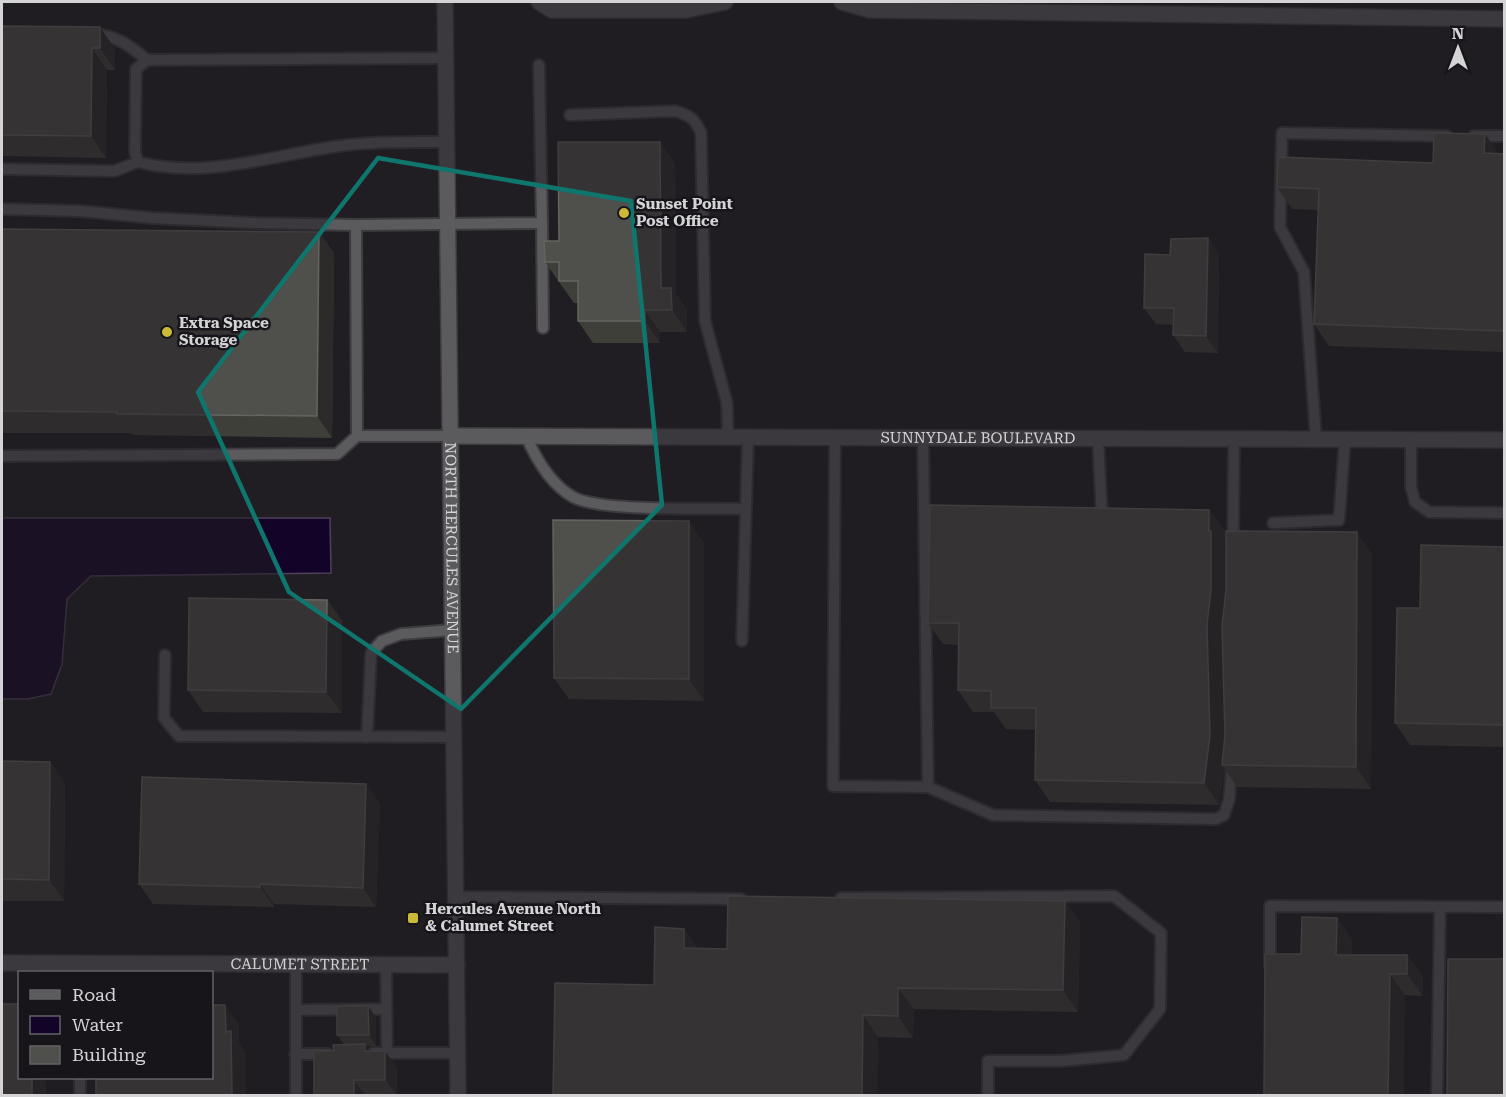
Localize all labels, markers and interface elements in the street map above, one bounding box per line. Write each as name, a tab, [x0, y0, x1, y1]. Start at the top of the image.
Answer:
north arrow	[1428, 18, 1488, 78]
text: N	[1452, 24, 1464, 43]
place label: Sunset Point Post Office	[636, 195, 733, 230]
marker: Sunset Point Post Office	[617, 206, 631, 220]
place label: Extra Space Storage	[179, 314, 269, 349]
marker: Extra Space Storage	[160, 325, 174, 339]
street label: SUNNYDALE BOULEVARD	[880, 429, 1076, 447]
street label: NORTH HERCULES AVENUE	[441, 442, 462, 654]
place label: Hercules Avenue North & Calumet Street	[425, 900, 601, 935]
marker: Hercules Avenue North & Calumet Street	[406, 911, 420, 925]
street label: CALUMET STREET	[231, 955, 369, 974]
legend	[18, 971, 213, 1079]
text: Road	[72, 984, 117, 1005]
text: Water	[72, 1014, 123, 1035]
text: Building	[72, 1044, 146, 1065]

